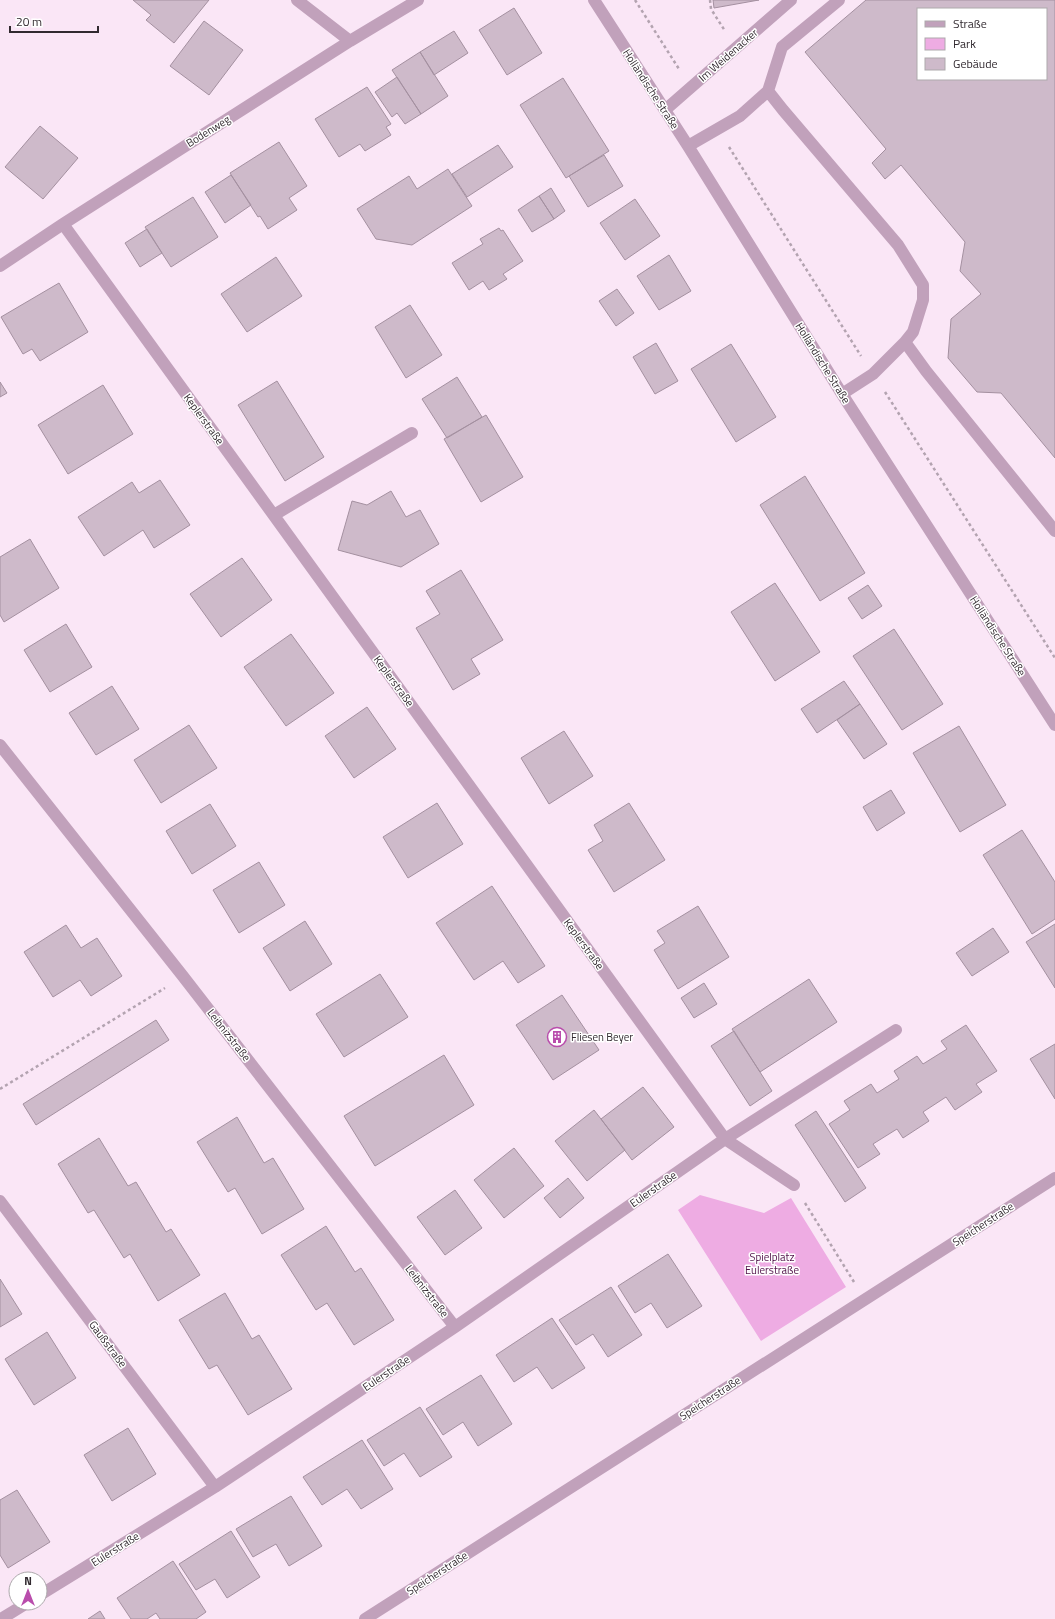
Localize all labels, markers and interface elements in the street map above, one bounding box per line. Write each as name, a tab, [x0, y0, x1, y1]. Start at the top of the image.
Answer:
scale bar	[10, 8, 98, 34]
legend	[917, 8, 1047, 80]
text: 20 m	[16, 12, 42, 31]
text: Straße	[953, 14, 987, 33]
street label: Im Weidenacker	[695, 25, 761, 85]
text: Park	[953, 34, 976, 53]
street label: Holländische Straße	[619, 46, 683, 133]
text: Gebäude	[953, 54, 998, 73]
street label: Bodenweg	[183, 111, 233, 151]
street label: Holländische Straße	[792, 319, 855, 407]
street label: Keplerstraße	[180, 390, 228, 448]
street label: Holländische Straße	[966, 593, 1030, 680]
street label: Keplerstraße	[370, 652, 418, 710]
street label: Keplerstraße	[560, 915, 608, 973]
street label: Leibnizstraße	[203, 1005, 255, 1065]
building icon: Fliesen Beyer	[546, 1026, 568, 1048]
place label: Fliesen Beyer	[571, 1029, 633, 1045]
street label: Eulerstraße	[626, 1167, 680, 1211]
street label: Speicherstraße	[949, 1198, 1017, 1250]
park label: Spielplatz Eulerstraße	[745, 1249, 799, 1278]
street label: Leibnizstraße	[401, 1261, 453, 1321]
street label: Gaußstraße	[85, 1317, 131, 1371]
street label: Eulerstraße	[359, 1351, 413, 1395]
street label: Speicherstraße	[676, 1372, 744, 1424]
street label: Eulerstraße	[88, 1528, 142, 1570]
street label: Speicherstraße	[403, 1547, 471, 1599]
north arrow	[8, 1571, 48, 1611]
text: N	[24, 1573, 32, 1589]

